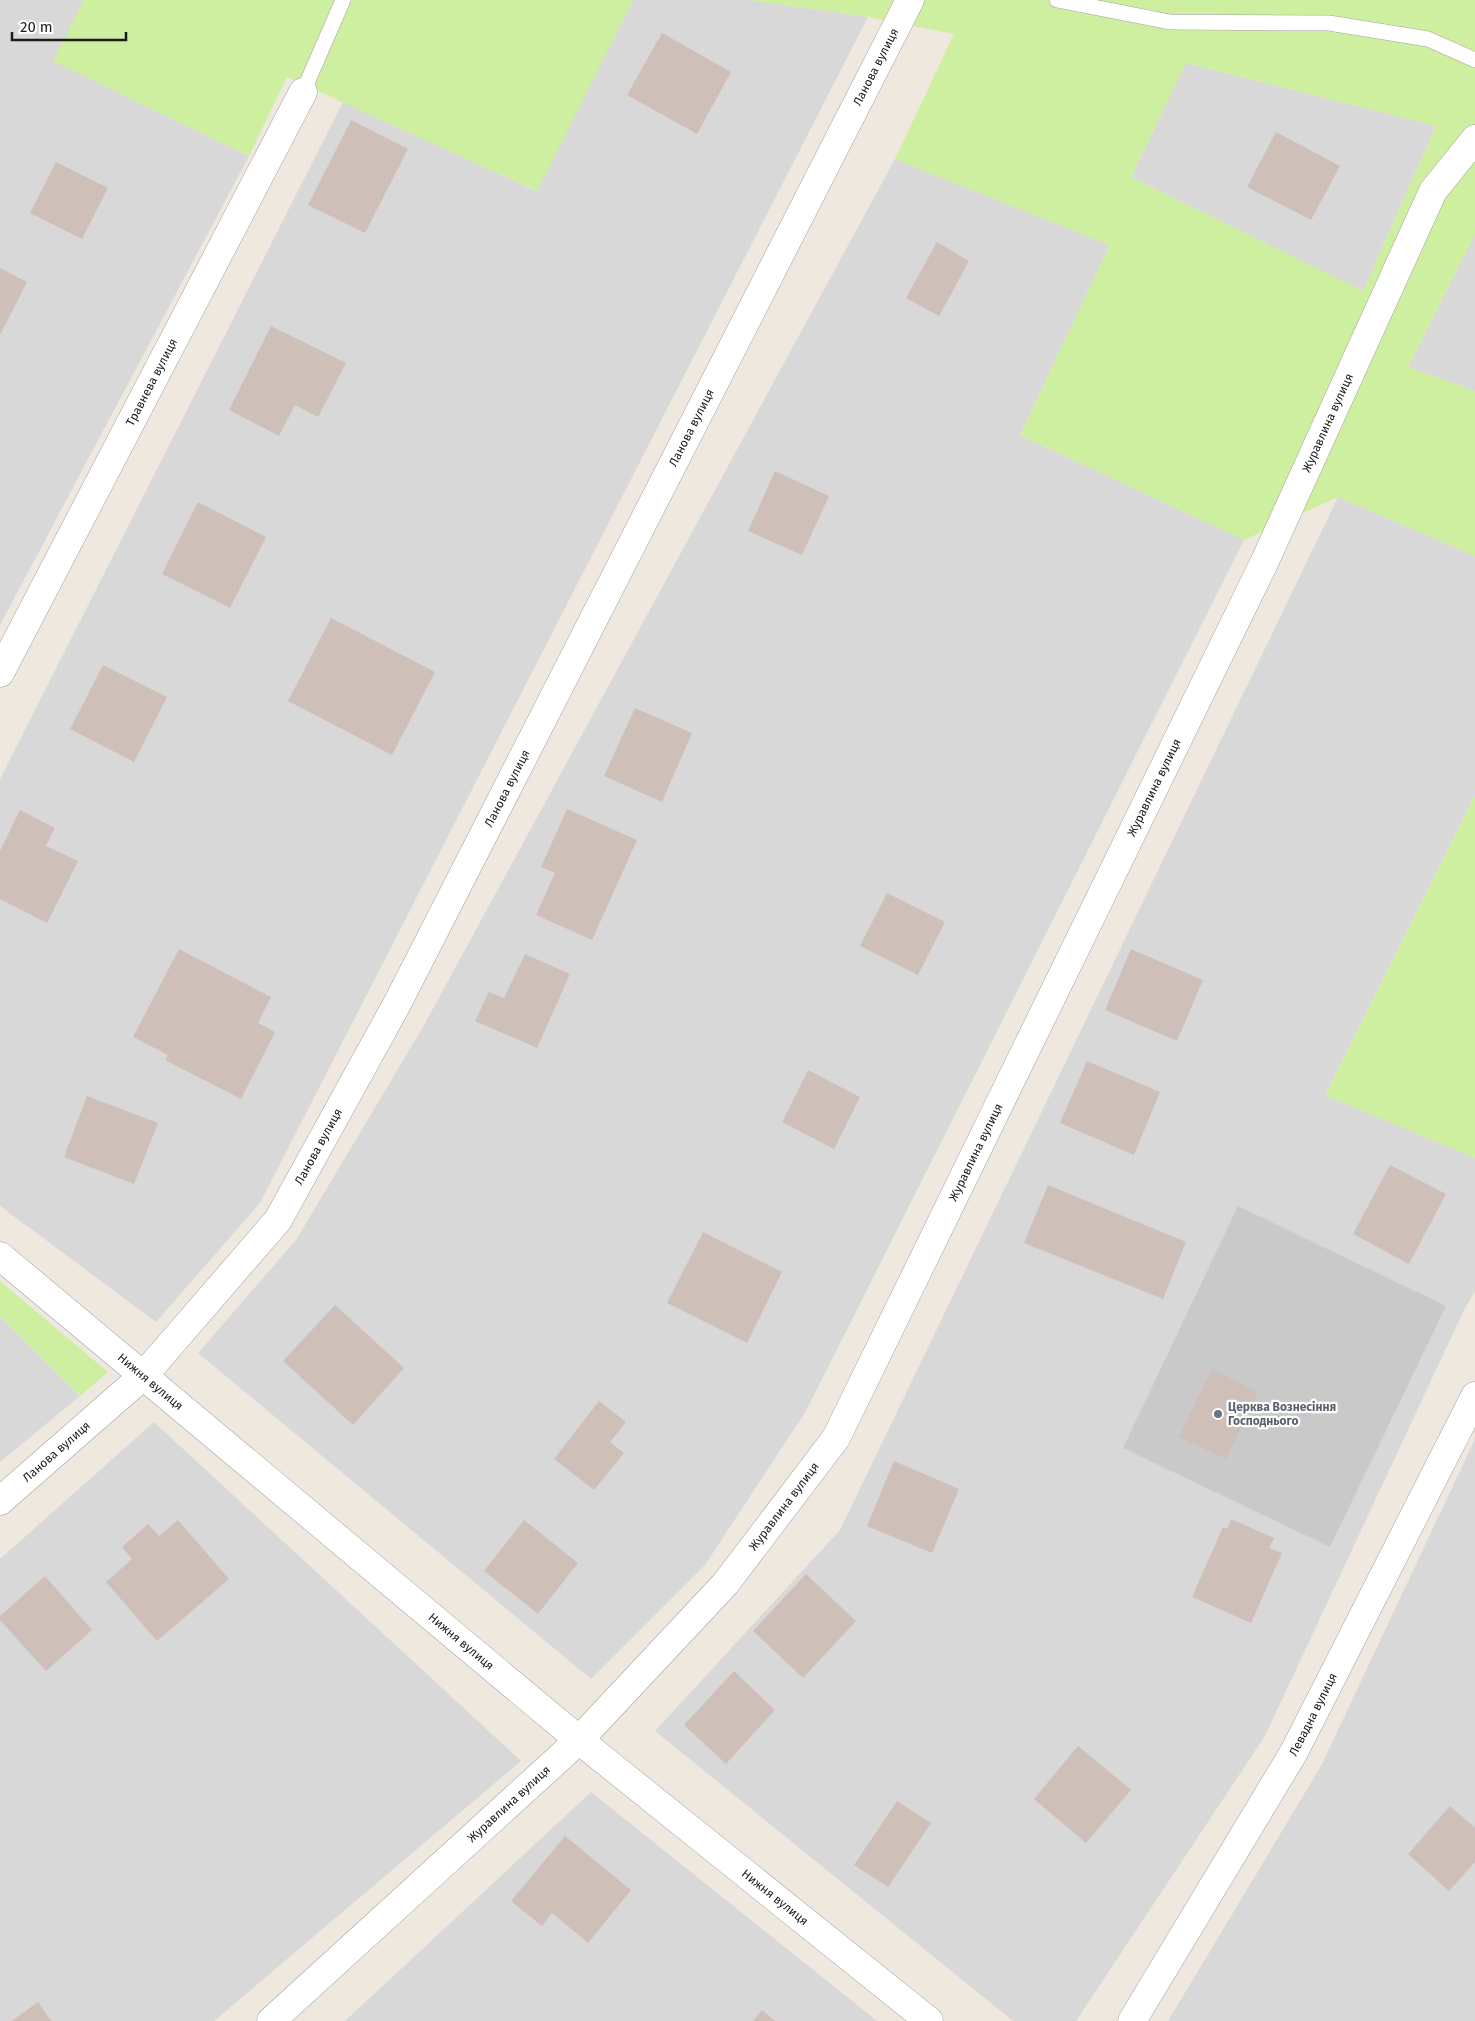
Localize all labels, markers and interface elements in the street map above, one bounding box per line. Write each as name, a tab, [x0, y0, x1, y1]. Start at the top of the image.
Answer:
scale bar	[12, 10, 126, 42]
text: 20 m	[20, 18, 53, 36]
street label: Ланова вулиця	[850, 26, 901, 108]
street label: Травнева вулиця	[123, 336, 180, 428]
street label: Журавлина вулиця	[1299, 371, 1356, 474]
street label: Ланова вулиця	[666, 387, 717, 469]
street label: Журавлина вулиця	[1124, 737, 1184, 839]
street label: Ланова вулиця	[482, 747, 533, 829]
street label: Журавлина вулиця	[946, 1101, 1006, 1203]
street label: Ланова вулиця	[292, 1106, 345, 1187]
street label: Нижня вулиця	[115, 1350, 186, 1413]
place label: Церква Вознесіння Господнього	[1228, 1400, 1336, 1428]
marker: Церква Вознесіння Господнього	[1212, 1408, 1224, 1420]
street label: Ланова вулиця	[20, 1418, 93, 1485]
street label: Журавлина вулиця	[746, 1460, 822, 1553]
street label: Нижня вулиця	[426, 1610, 497, 1673]
street label: Левадна вулиця	[1286, 1671, 1340, 1758]
street label: Журавлина вулиця	[465, 1763, 553, 1845]
street label: Нижня вулиця	[739, 1867, 811, 1928]

